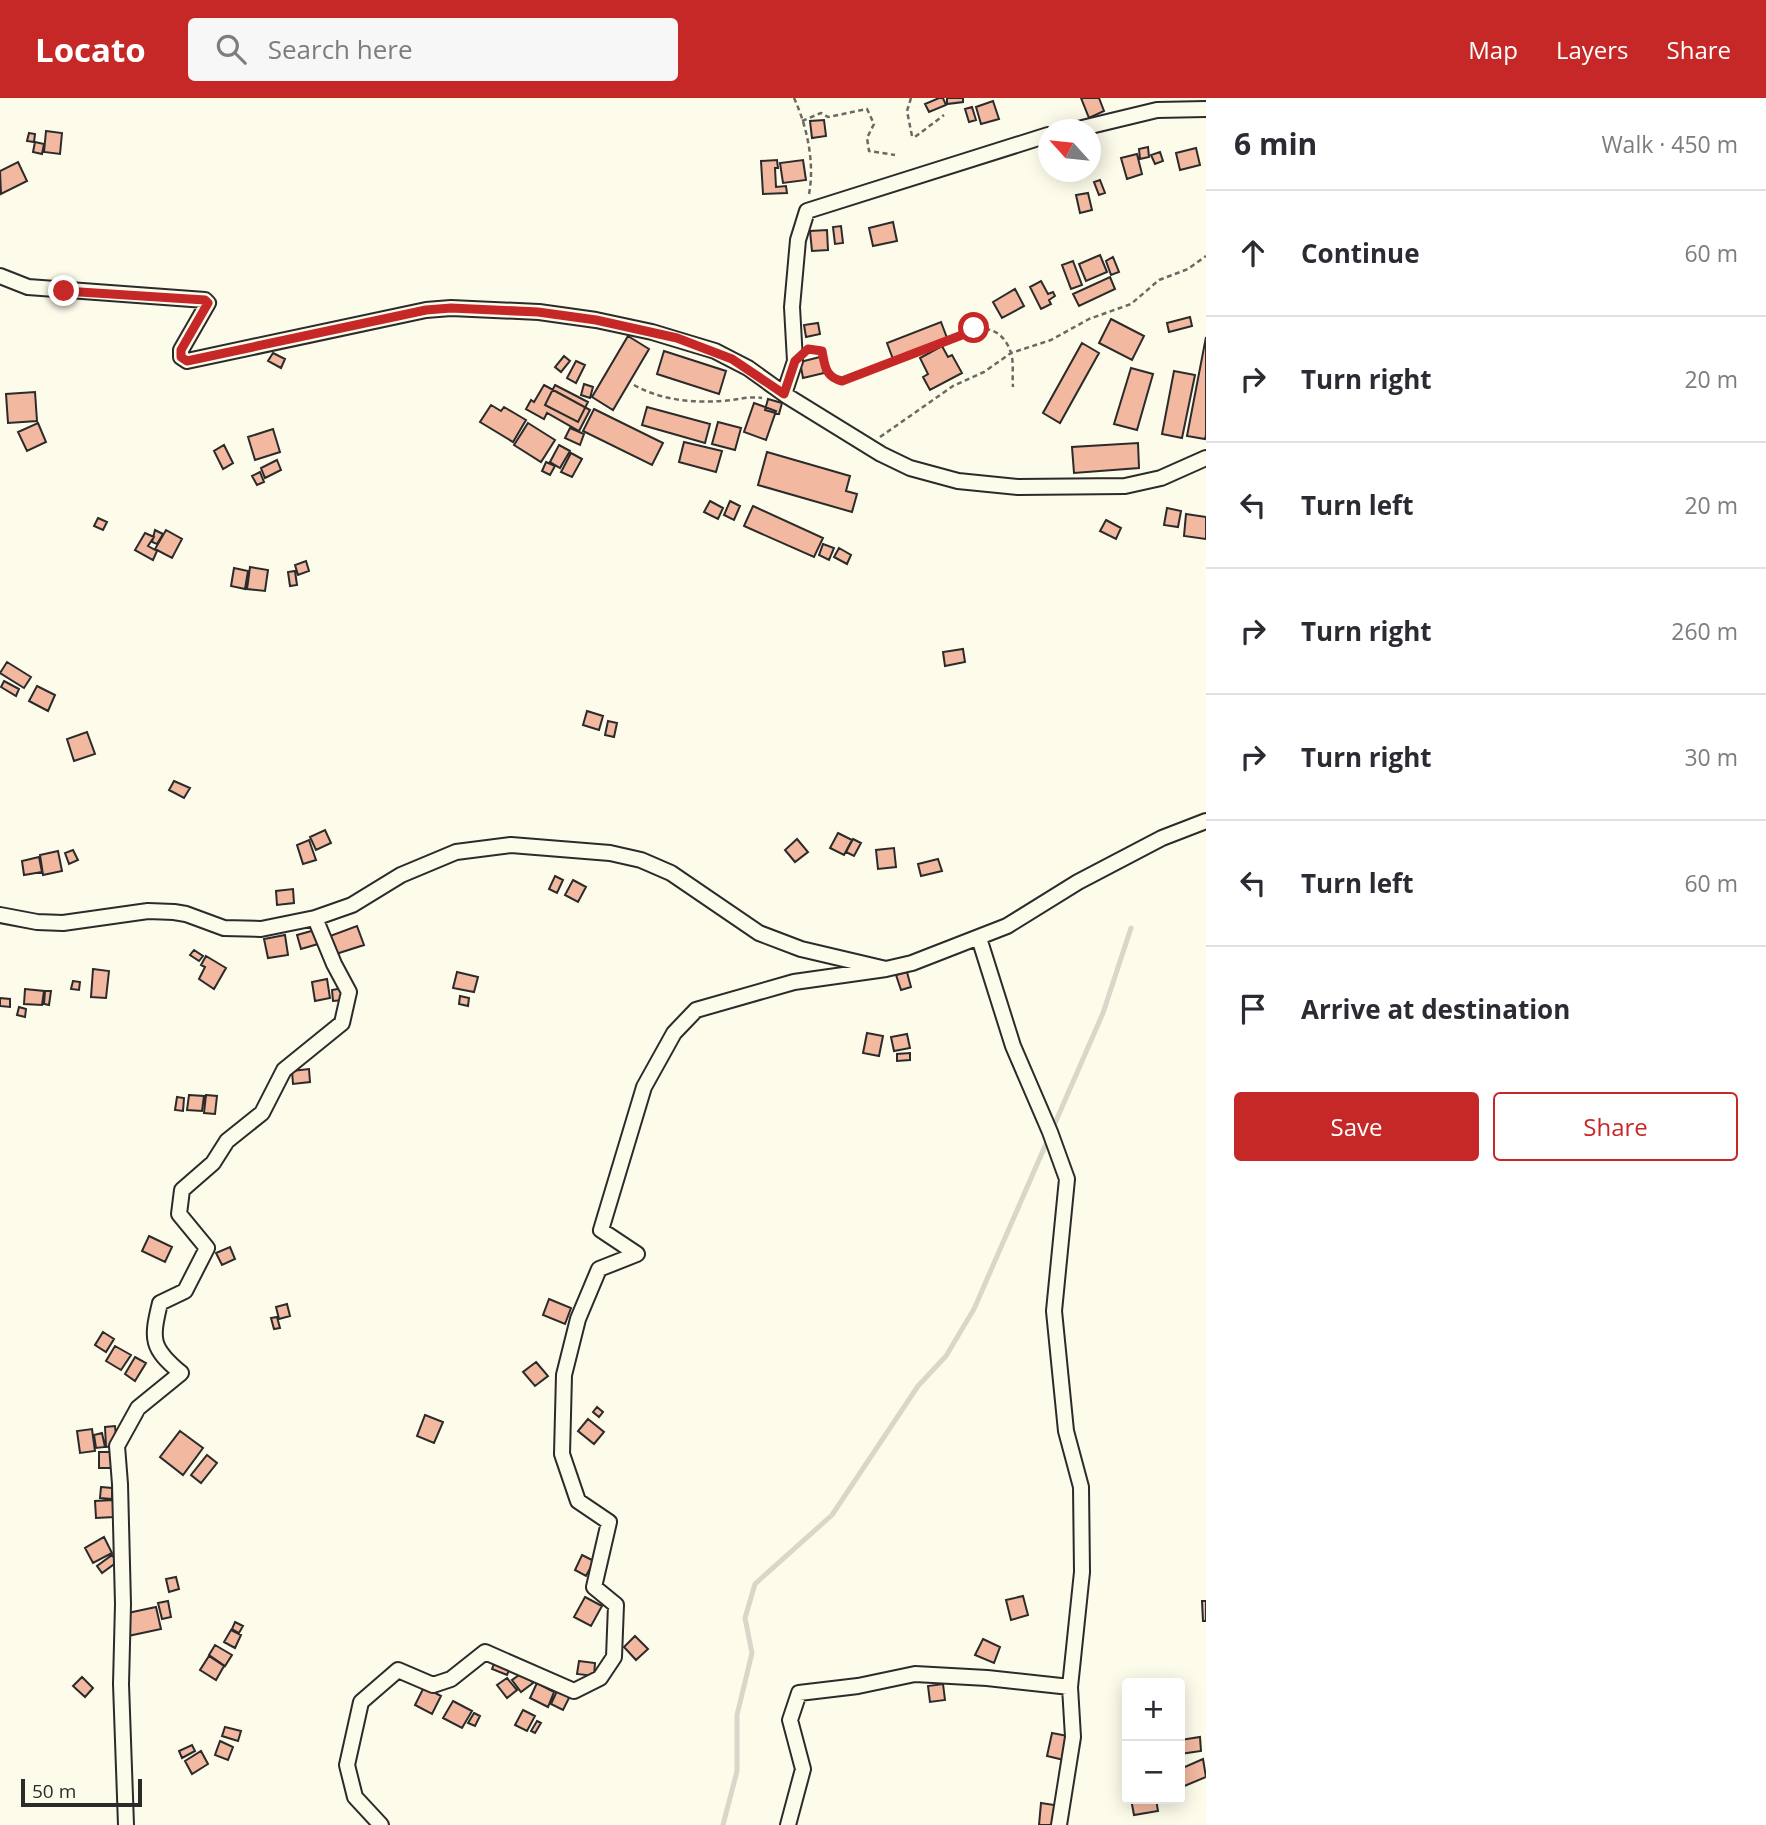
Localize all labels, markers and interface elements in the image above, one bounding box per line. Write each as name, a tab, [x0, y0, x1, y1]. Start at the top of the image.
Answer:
search box	[188, 18, 678, 81]
text: Locato	[35, 27, 146, 72]
icon: search	[212, 30, 250, 68]
text: Search here	[268, 31, 413, 67]
text: Map	[1468, 33, 1518, 66]
text: Layers	[1556, 33, 1629, 66]
text: Share	[1667, 33, 1731, 66]
north arrow	[1038, 119, 1101, 182]
text: 6 min	[1234, 123, 1317, 164]
text: Walk · 450 m	[1601, 128, 1738, 160]
icon: ahead	[1234, 234, 1272, 272]
text: Continue	[1301, 235, 1420, 271]
text: 60 m	[1684, 237, 1738, 269]
route end	[48, 275, 79, 306]
route start	[958, 312, 989, 343]
icon: right	[1234, 360, 1272, 398]
text: Turn right	[1301, 361, 1432, 397]
text: 20 m	[1684, 363, 1738, 395]
icon: left	[1234, 486, 1272, 524]
text: Turn left	[1301, 487, 1413, 523]
text: 20 m	[1684, 489, 1738, 521]
icon: right	[1234, 612, 1272, 650]
text: Turn right	[1301, 613, 1432, 649]
text: 260 m	[1671, 615, 1738, 647]
icon: right	[1234, 738, 1272, 776]
text: Turn right	[1301, 739, 1432, 775]
text: 30 m	[1684, 741, 1738, 773]
icon: left	[1234, 864, 1272, 902]
text: Turn left	[1301, 865, 1413, 901]
text: 60 m	[1684, 867, 1738, 899]
icon: arrive	[1234, 990, 1272, 1028]
text: Arrive at destination	[1301, 991, 1570, 1027]
button: Save	[1234, 1092, 1479, 1161]
button: Share	[1493, 1092, 1738, 1161]
map controls	[1122, 1678, 1185, 1804]
button: +	[1122, 1678, 1185, 1741]
button: −	[1122, 1741, 1185, 1804]
scale bar	[21, 1776, 142, 1808]
text: 50 m	[32, 1778, 76, 1804]

